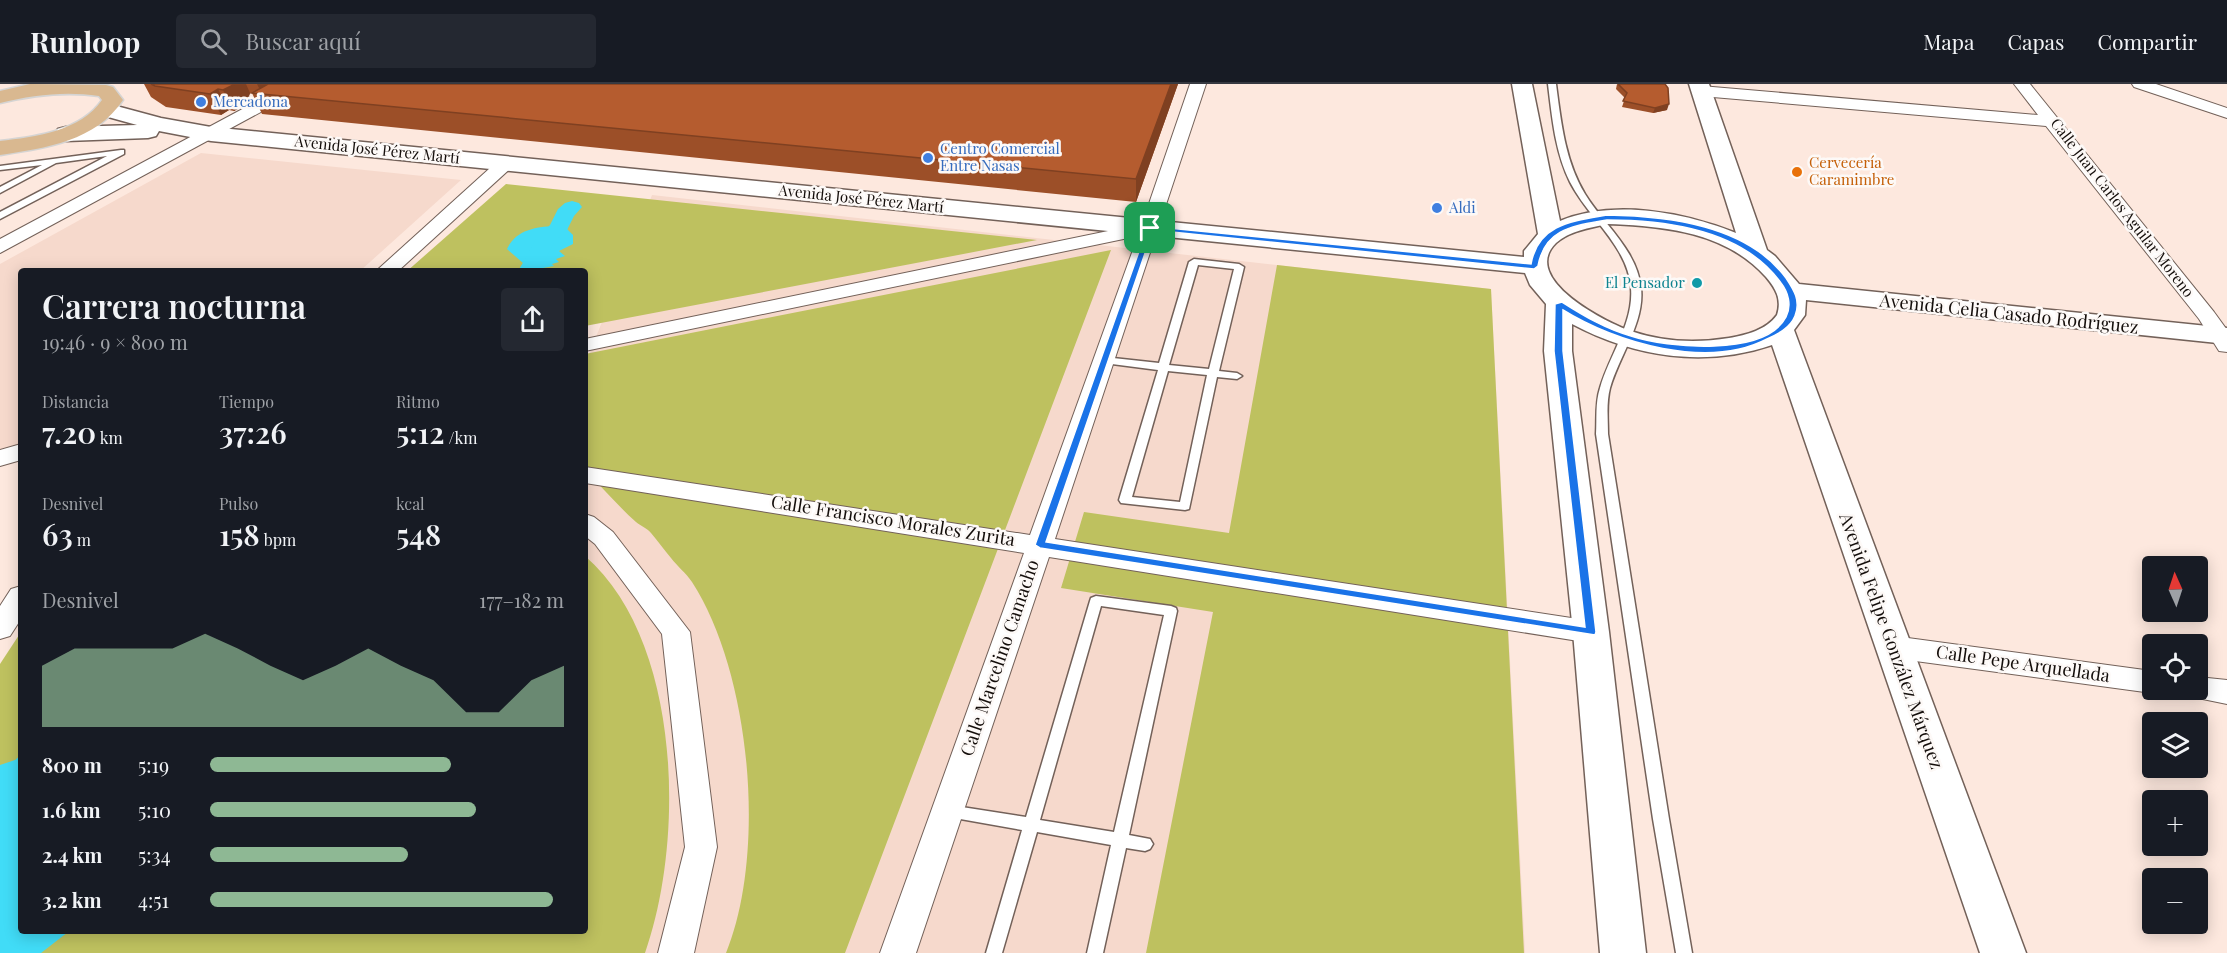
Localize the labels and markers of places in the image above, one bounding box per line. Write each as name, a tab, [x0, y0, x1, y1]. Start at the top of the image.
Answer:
place label: Mercadona	[213, 91, 288, 111]
marker: Mercadona	[194, 95, 208, 109]
place label: Centro Comercial Entre Nasas	[940, 138, 1060, 175]
marker: Centro Comercial Entre Nasas	[921, 151, 935, 165]
place label: Cervecería Caramimbre	[1809, 152, 1894, 189]
marker: Cervecería Caramimbre	[1790, 165, 1804, 179]
place label: Aldi	[1448, 197, 1476, 217]
marker: Aldi	[1430, 201, 1444, 215]
pin	[1124, 202, 1175, 253]
place label: El Pensador	[1605, 272, 1685, 292]
marker: El Pensador	[1690, 276, 1704, 290]

